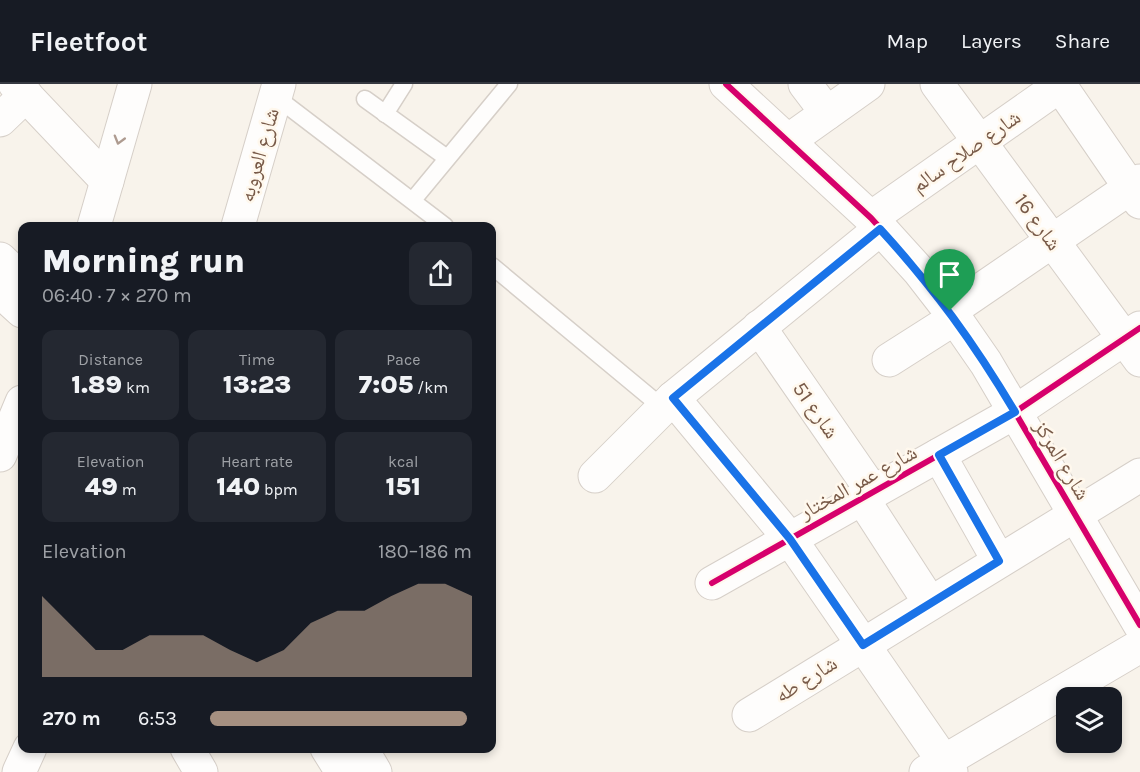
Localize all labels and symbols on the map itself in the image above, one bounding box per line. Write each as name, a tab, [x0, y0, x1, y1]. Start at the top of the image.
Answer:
street label: شارع العروبه	[234, 105, 285, 205]
street label: شارع صلاح سالم	[907, 105, 1026, 199]
one-way arrow	[114, 134, 126, 145]
street label: شارع 16	[1009, 189, 1066, 255]
pin	[924, 249, 975, 311]
street label: شارع 51	[787, 377, 844, 444]
street label: شارع المركز	[1027, 415, 1095, 505]
street label: شارع عمر المختار	[794, 440, 921, 526]
street label: شارع طه	[771, 651, 842, 708]

